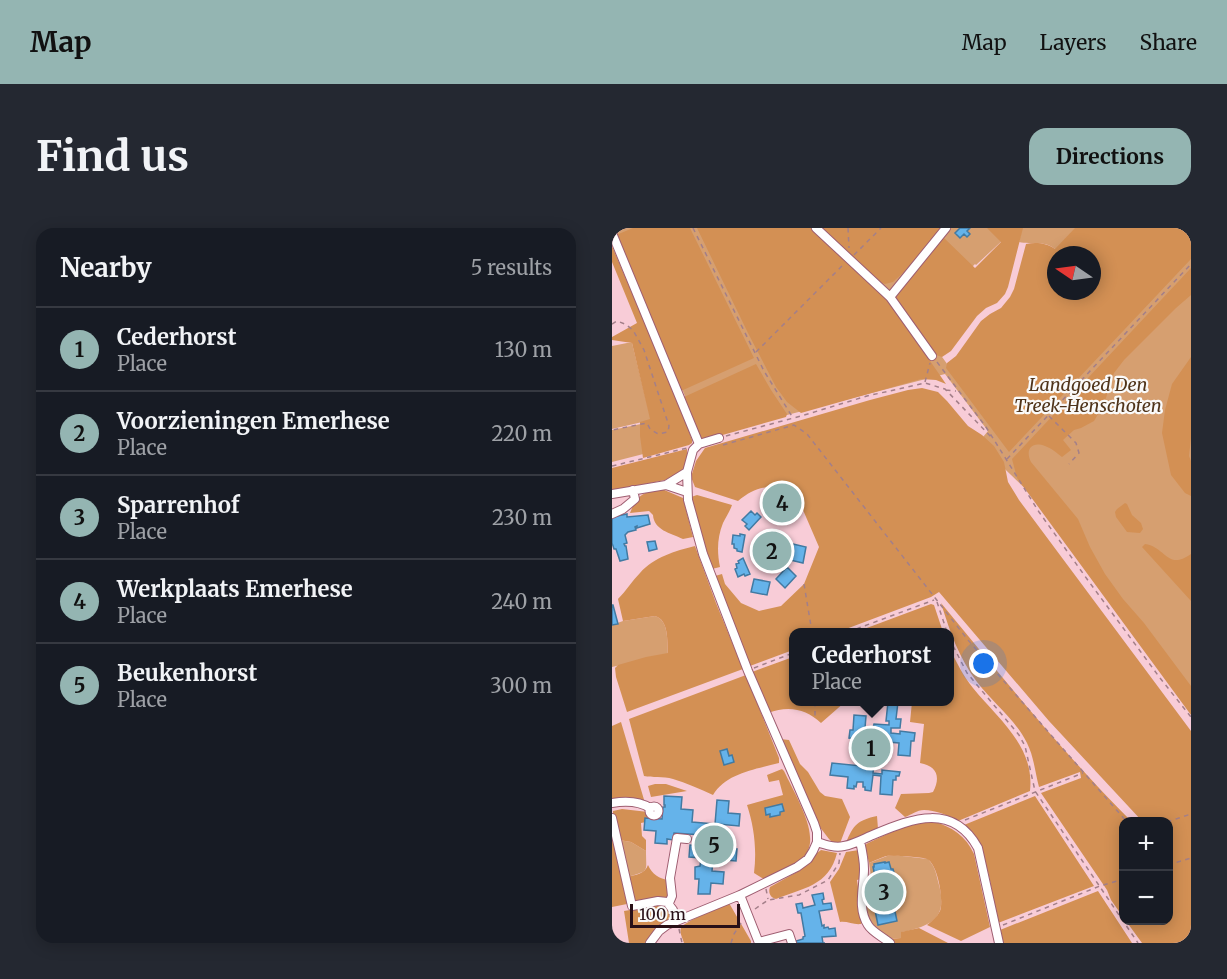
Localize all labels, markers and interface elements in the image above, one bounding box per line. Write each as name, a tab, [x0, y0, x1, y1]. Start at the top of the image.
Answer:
text: Map	[30, 24, 92, 60]
text: Map	[962, 29, 1007, 56]
text: Layers	[1040, 29, 1107, 56]
text: Share	[1140, 29, 1197, 56]
button: Directions	[1029, 128, 1191, 185]
text: Find us	[36, 130, 189, 182]
north arrow	[1047, 246, 1101, 300]
text: Nearby	[60, 251, 152, 284]
text: 5 results	[471, 255, 552, 280]
text: Cederhorst	[117, 323, 237, 351]
text: 1	[75, 337, 84, 362]
text: 130 m	[495, 337, 552, 362]
text: Place	[117, 351, 167, 376]
park label: Landgoed Den Treek-Henschoten	[1014, 373, 1162, 417]
text: Voorzieningen Emerhese	[117, 407, 390, 435]
text: 2	[74, 421, 85, 446]
text: 220 m	[492, 421, 552, 446]
text: Place	[117, 435, 167, 460]
pin: 4	[762, 480, 802, 526]
text: Sparrenhof	[117, 491, 240, 519]
text: 3	[74, 505, 85, 530]
text: 230 m	[492, 505, 552, 530]
text: Place	[117, 519, 167, 544]
pin: 2	[752, 528, 792, 574]
text: Werkplaats Emerhese	[117, 575, 353, 603]
text: 4	[73, 589, 86, 614]
text: 240 m	[491, 589, 552, 614]
text: Place	[117, 603, 167, 628]
popup	[789, 628, 954, 706]
text: Cederhorst	[812, 641, 931, 669]
your location	[969, 649, 998, 678]
text: Beukenhorst	[117, 659, 257, 687]
text: Place	[812, 669, 862, 694]
text: 5	[74, 673, 85, 698]
text: 300 m	[490, 673, 552, 698]
text: Place	[117, 687, 167, 712]
pin: 1	[852, 726, 890, 770]
map controls	[1119, 817, 1173, 925]
button: +	[1119, 817, 1173, 871]
pin: 5	[694, 822, 734, 868]
pin: 3	[864, 870, 904, 914]
button: −	[1119, 871, 1173, 925]
scale bar	[630, 901, 740, 928]
text: 100 m	[639, 904, 686, 924]

